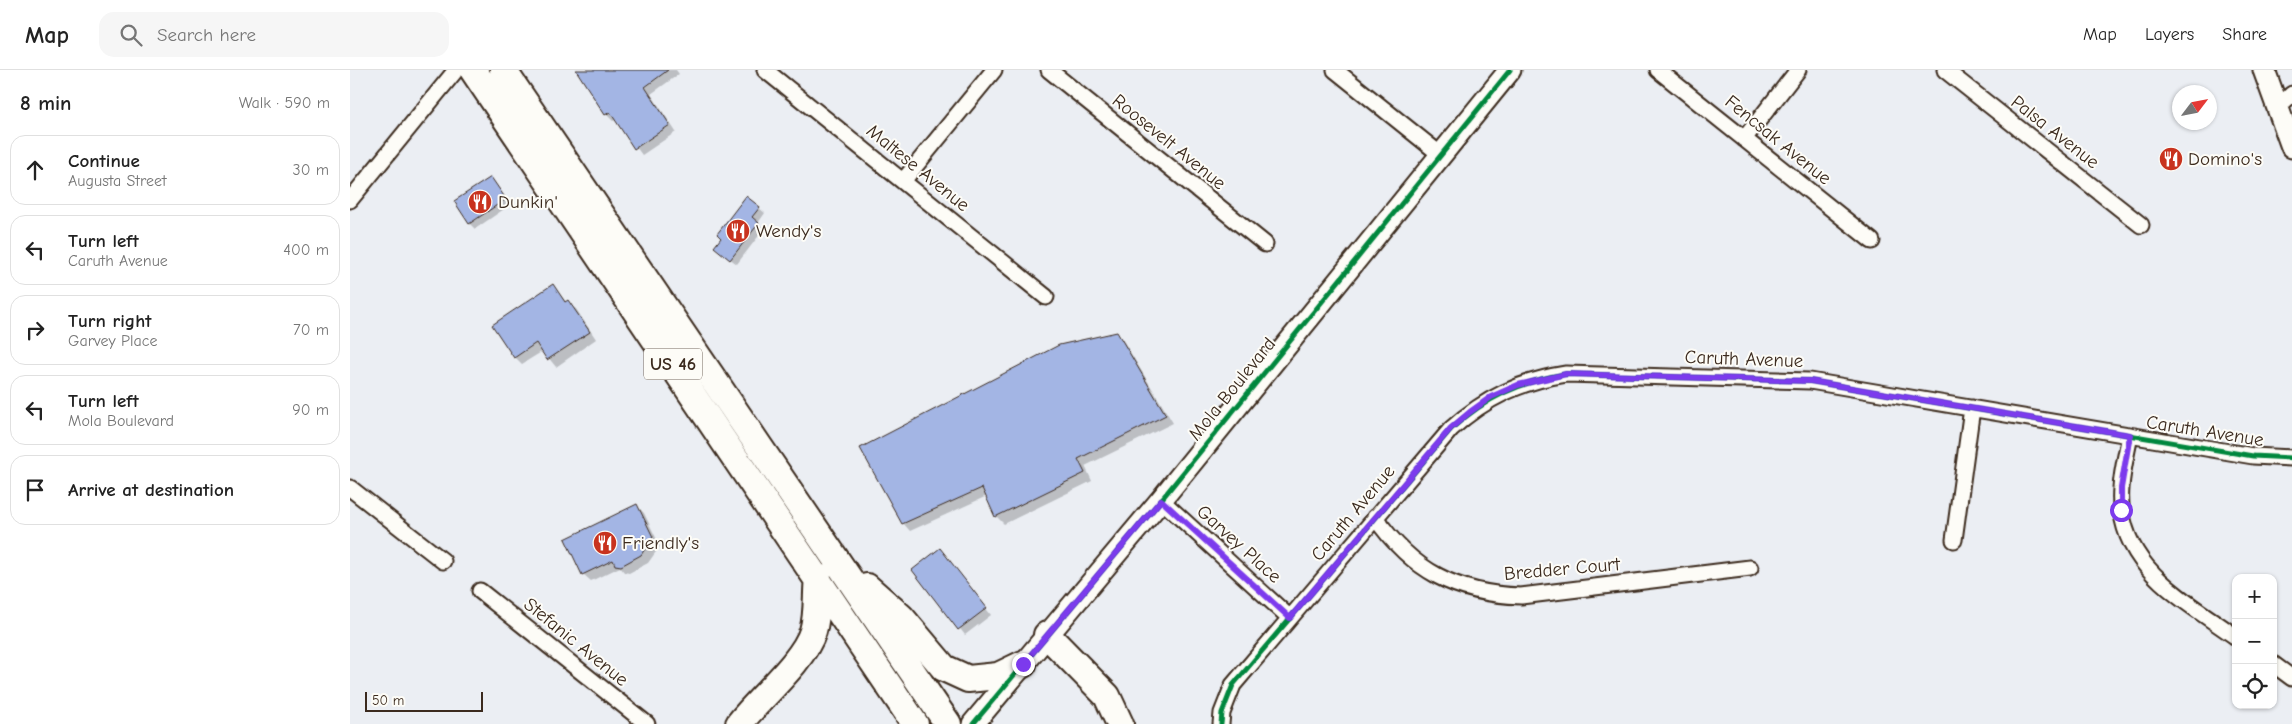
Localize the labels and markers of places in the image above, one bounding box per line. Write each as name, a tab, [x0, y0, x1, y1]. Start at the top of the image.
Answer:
restaurant icon: Domino's	[2158, 146, 2184, 172]
place label: Domino's	[2188, 148, 2262, 170]
restaurant icon: Dunkin'	[467, 189, 493, 215]
place label: Dunkin'	[498, 191, 558, 213]
restaurant icon: Wendy's	[725, 218, 751, 244]
place label: Wendy's	[756, 220, 821, 242]
restaurant icon: Friendly's	[592, 530, 618, 556]
place label: Friendly's	[622, 532, 699, 554]

